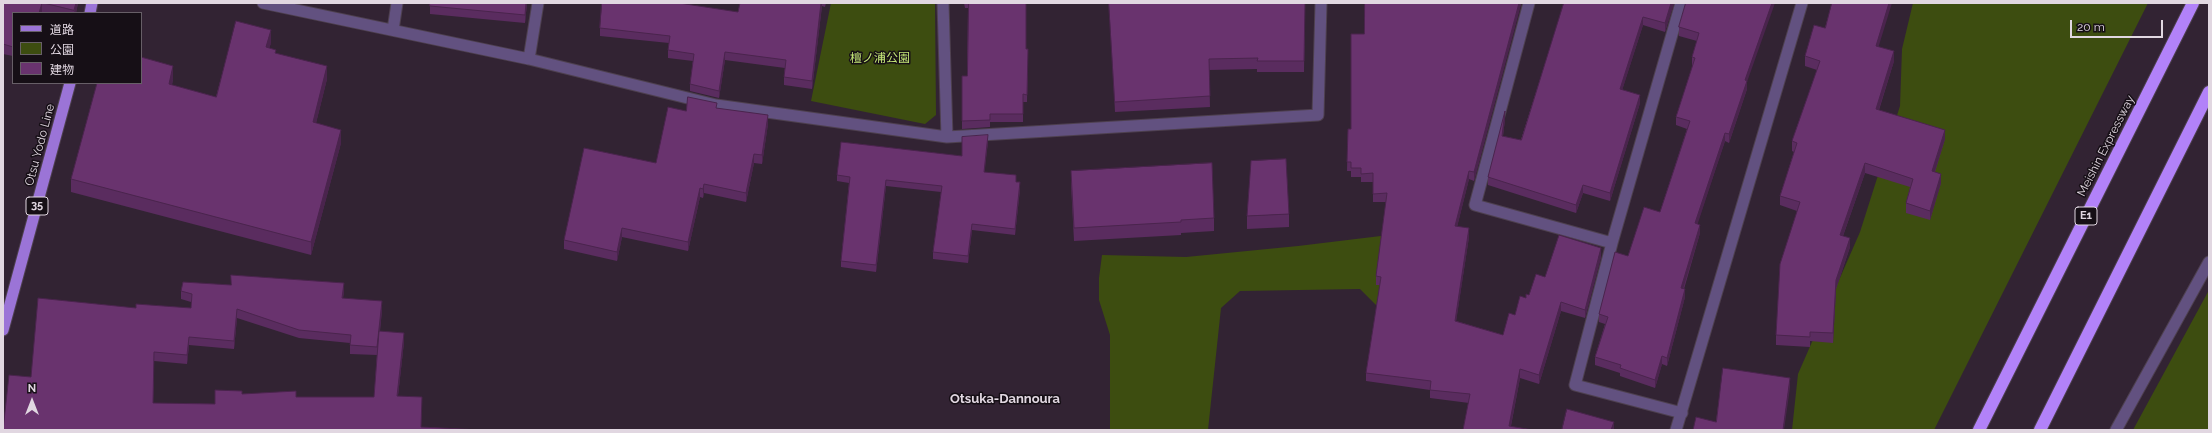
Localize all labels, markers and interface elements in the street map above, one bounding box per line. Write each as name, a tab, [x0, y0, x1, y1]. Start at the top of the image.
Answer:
legend	[12, 12, 142, 84]
scale bar	[2072, 12, 2165, 38]
text: 20 m	[2077, 20, 2105, 34]
text: 道路	[50, 23, 74, 37]
text: 公園	[50, 43, 74, 57]
park label: 檀ノ浦公園	[850, 51, 910, 65]
text: 建物	[50, 63, 74, 77]
street label: Meishin Expressway	[2074, 93, 2138, 199]
street label: Otsu Yodo Line	[22, 102, 58, 188]
road number: 35	[26, 197, 48, 215]
road number: E1	[2075, 207, 2097, 225]
north arrow	[12, 381, 52, 421]
text: N	[28, 382, 36, 395]
district label: Otsuka-Dannoura	[950, 391, 1060, 407]

